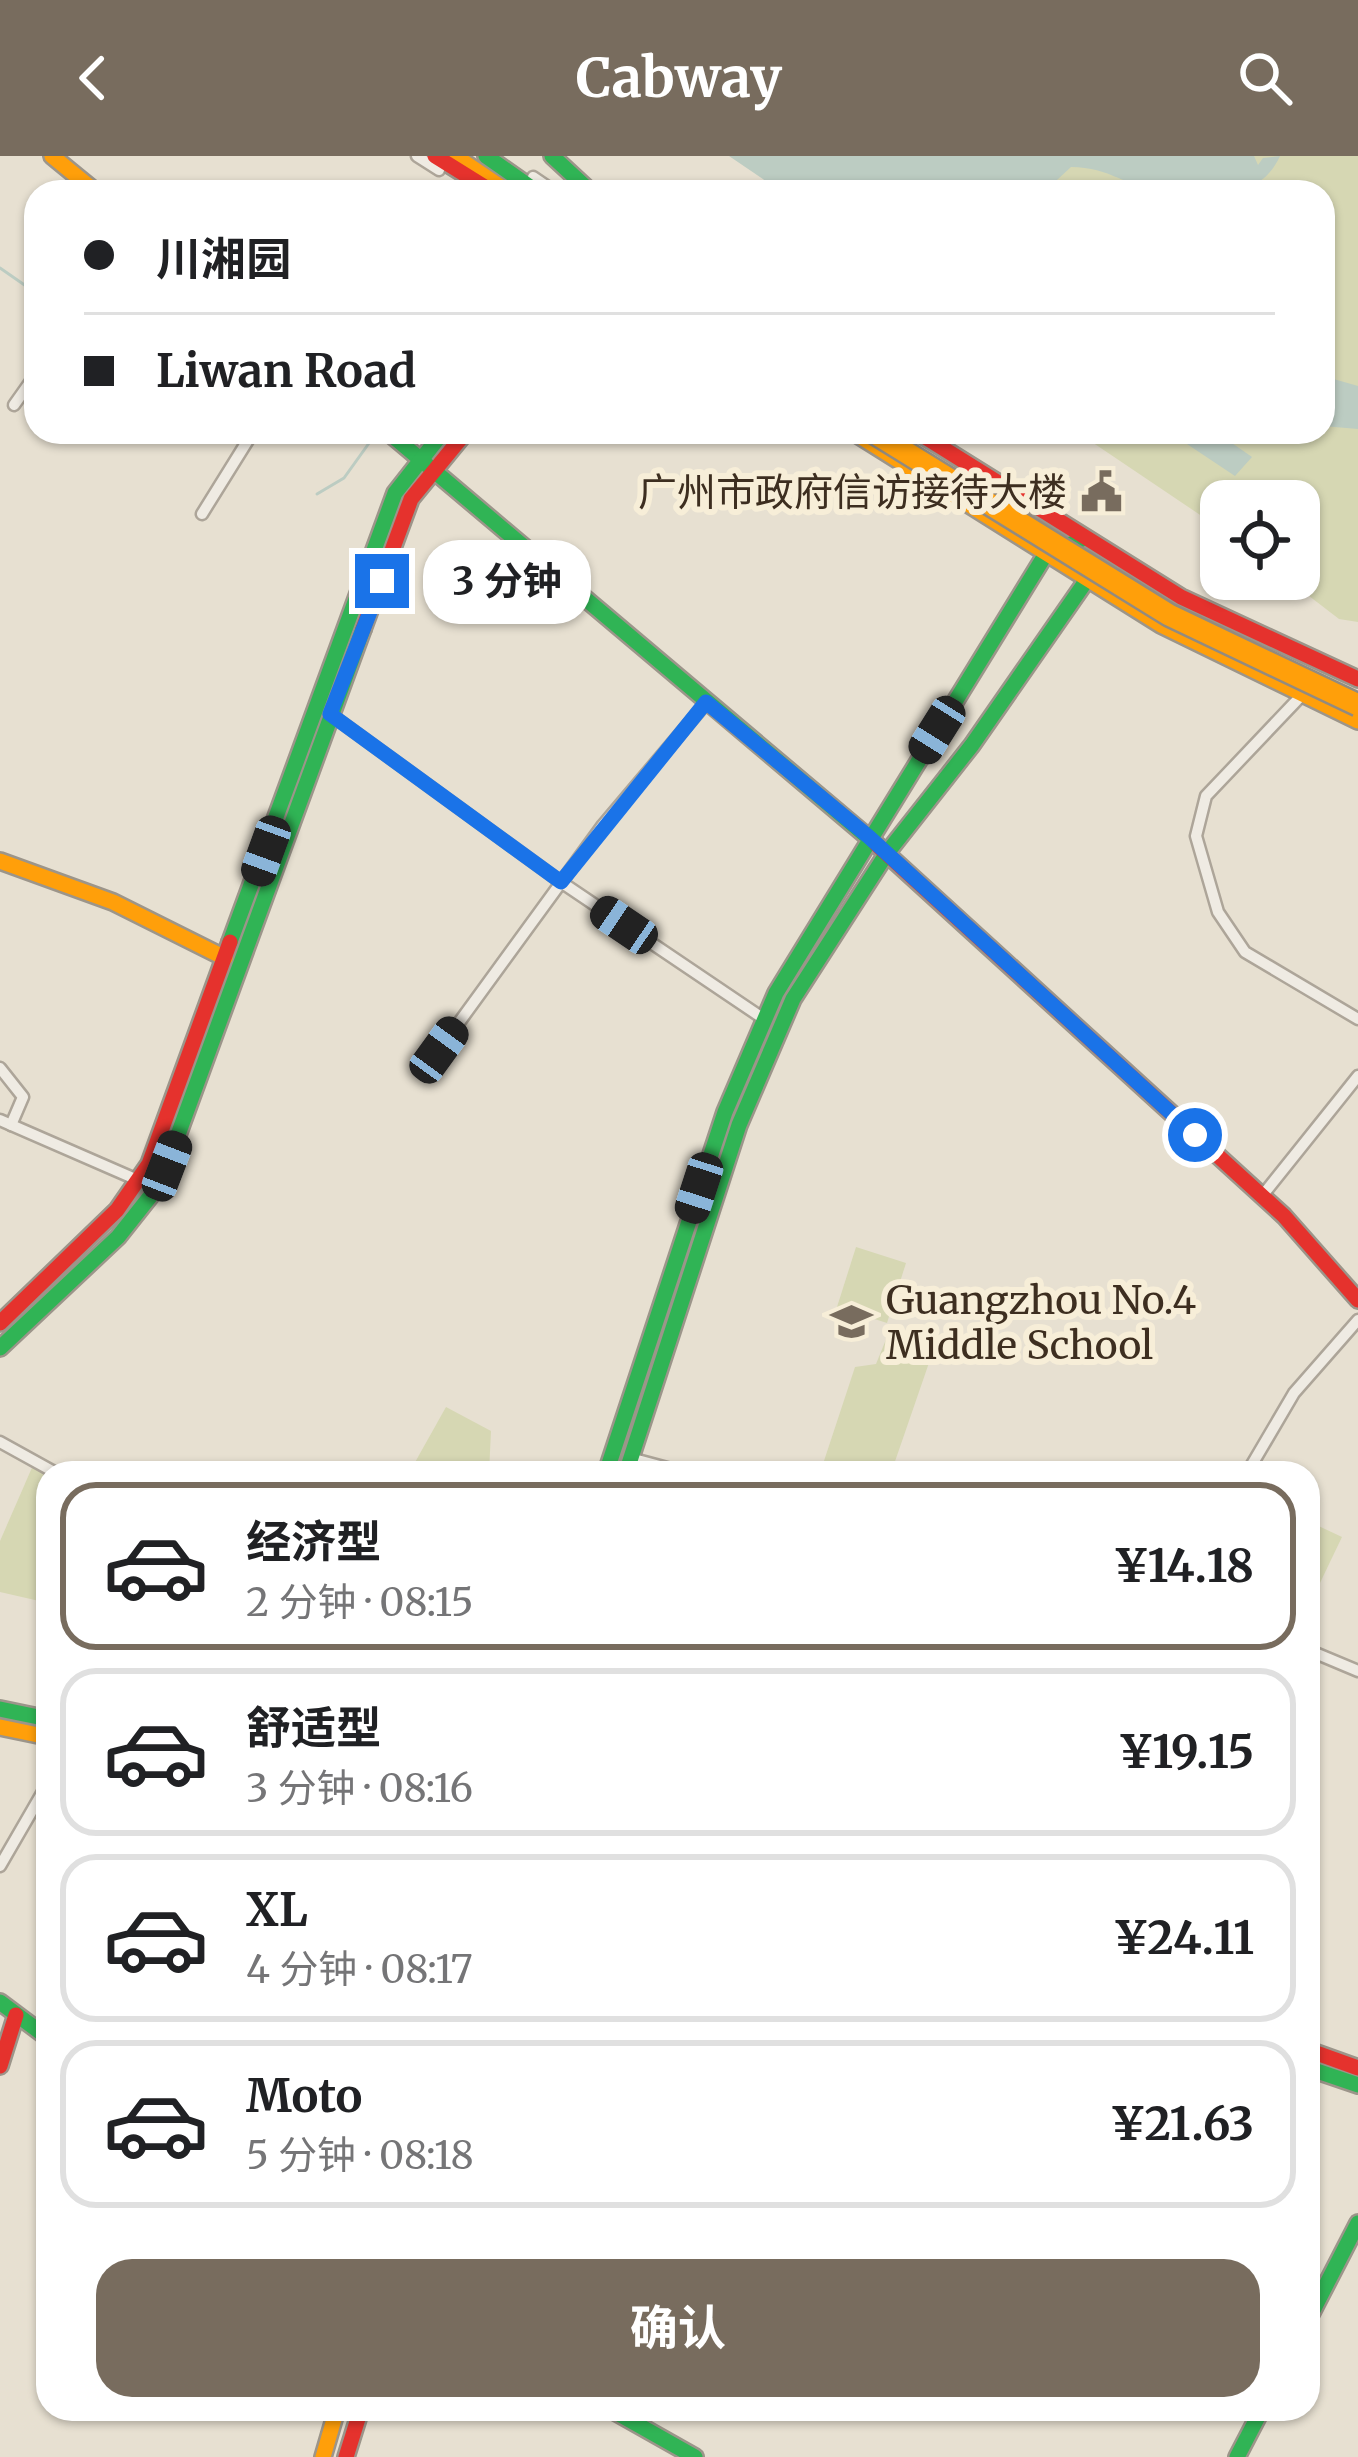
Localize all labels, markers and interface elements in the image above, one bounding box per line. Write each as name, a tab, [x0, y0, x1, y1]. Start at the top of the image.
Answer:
text: Cabway	[576, 44, 782, 112]
icon: back	[60, 45, 126, 111]
icon: search	[1232, 45, 1298, 111]
text: 川湘园	[156, 231, 291, 287]
text: Liwan Road	[156, 343, 416, 399]
place label: 广州市政府信访接待大楼	[638, 468, 1067, 517]
public building icon: 广州市政府信访接待大楼	[1078, 469, 1124, 515]
map controls	[1200, 480, 1320, 600]
button: locate	[1200, 480, 1320, 600]
callout: 3 分钟	[424, 539, 592, 623]
route end	[355, 554, 409, 608]
text: 3 分钟	[452, 557, 562, 606]
car	[903, 690, 971, 770]
car	[237, 811, 295, 891]
car	[584, 890, 664, 960]
car	[403, 1010, 475, 1090]
route start	[1168, 1108, 1222, 1162]
car	[137, 1126, 197, 1206]
car	[671, 1148, 727, 1228]
place label: Guangzhou No.4 Middle School	[886, 1276, 1196, 1370]
school or university icon: Guangzhou No.4 Middle School	[829, 1299, 875, 1345]
icon: car	[102, 1512, 210, 1620]
text: 经济型	[246, 1514, 381, 1570]
text: ¥14.18	[1113, 1538, 1254, 1594]
text: 2 分钟 · 08:15	[246, 1578, 474, 1627]
icon: car	[102, 1698, 210, 1806]
text: 舒适型	[246, 1700, 381, 1756]
text: ¥19.15	[1118, 1724, 1254, 1780]
text: 3 分钟 · 08:16	[246, 1764, 473, 1813]
text: XL	[246, 1882, 308, 1938]
icon: car	[102, 1884, 210, 1992]
text: ¥24.11	[1113, 1910, 1254, 1966]
text: 4 分钟 · 08:17	[246, 1945, 473, 1994]
text: Moto	[246, 2068, 362, 2124]
icon: car	[102, 2070, 210, 2178]
text: ¥21.63	[1110, 2096, 1254, 2152]
text: 5 分钟 · 08:18	[246, 2131, 474, 2180]
button: 确认	[96, 2259, 1260, 2397]

